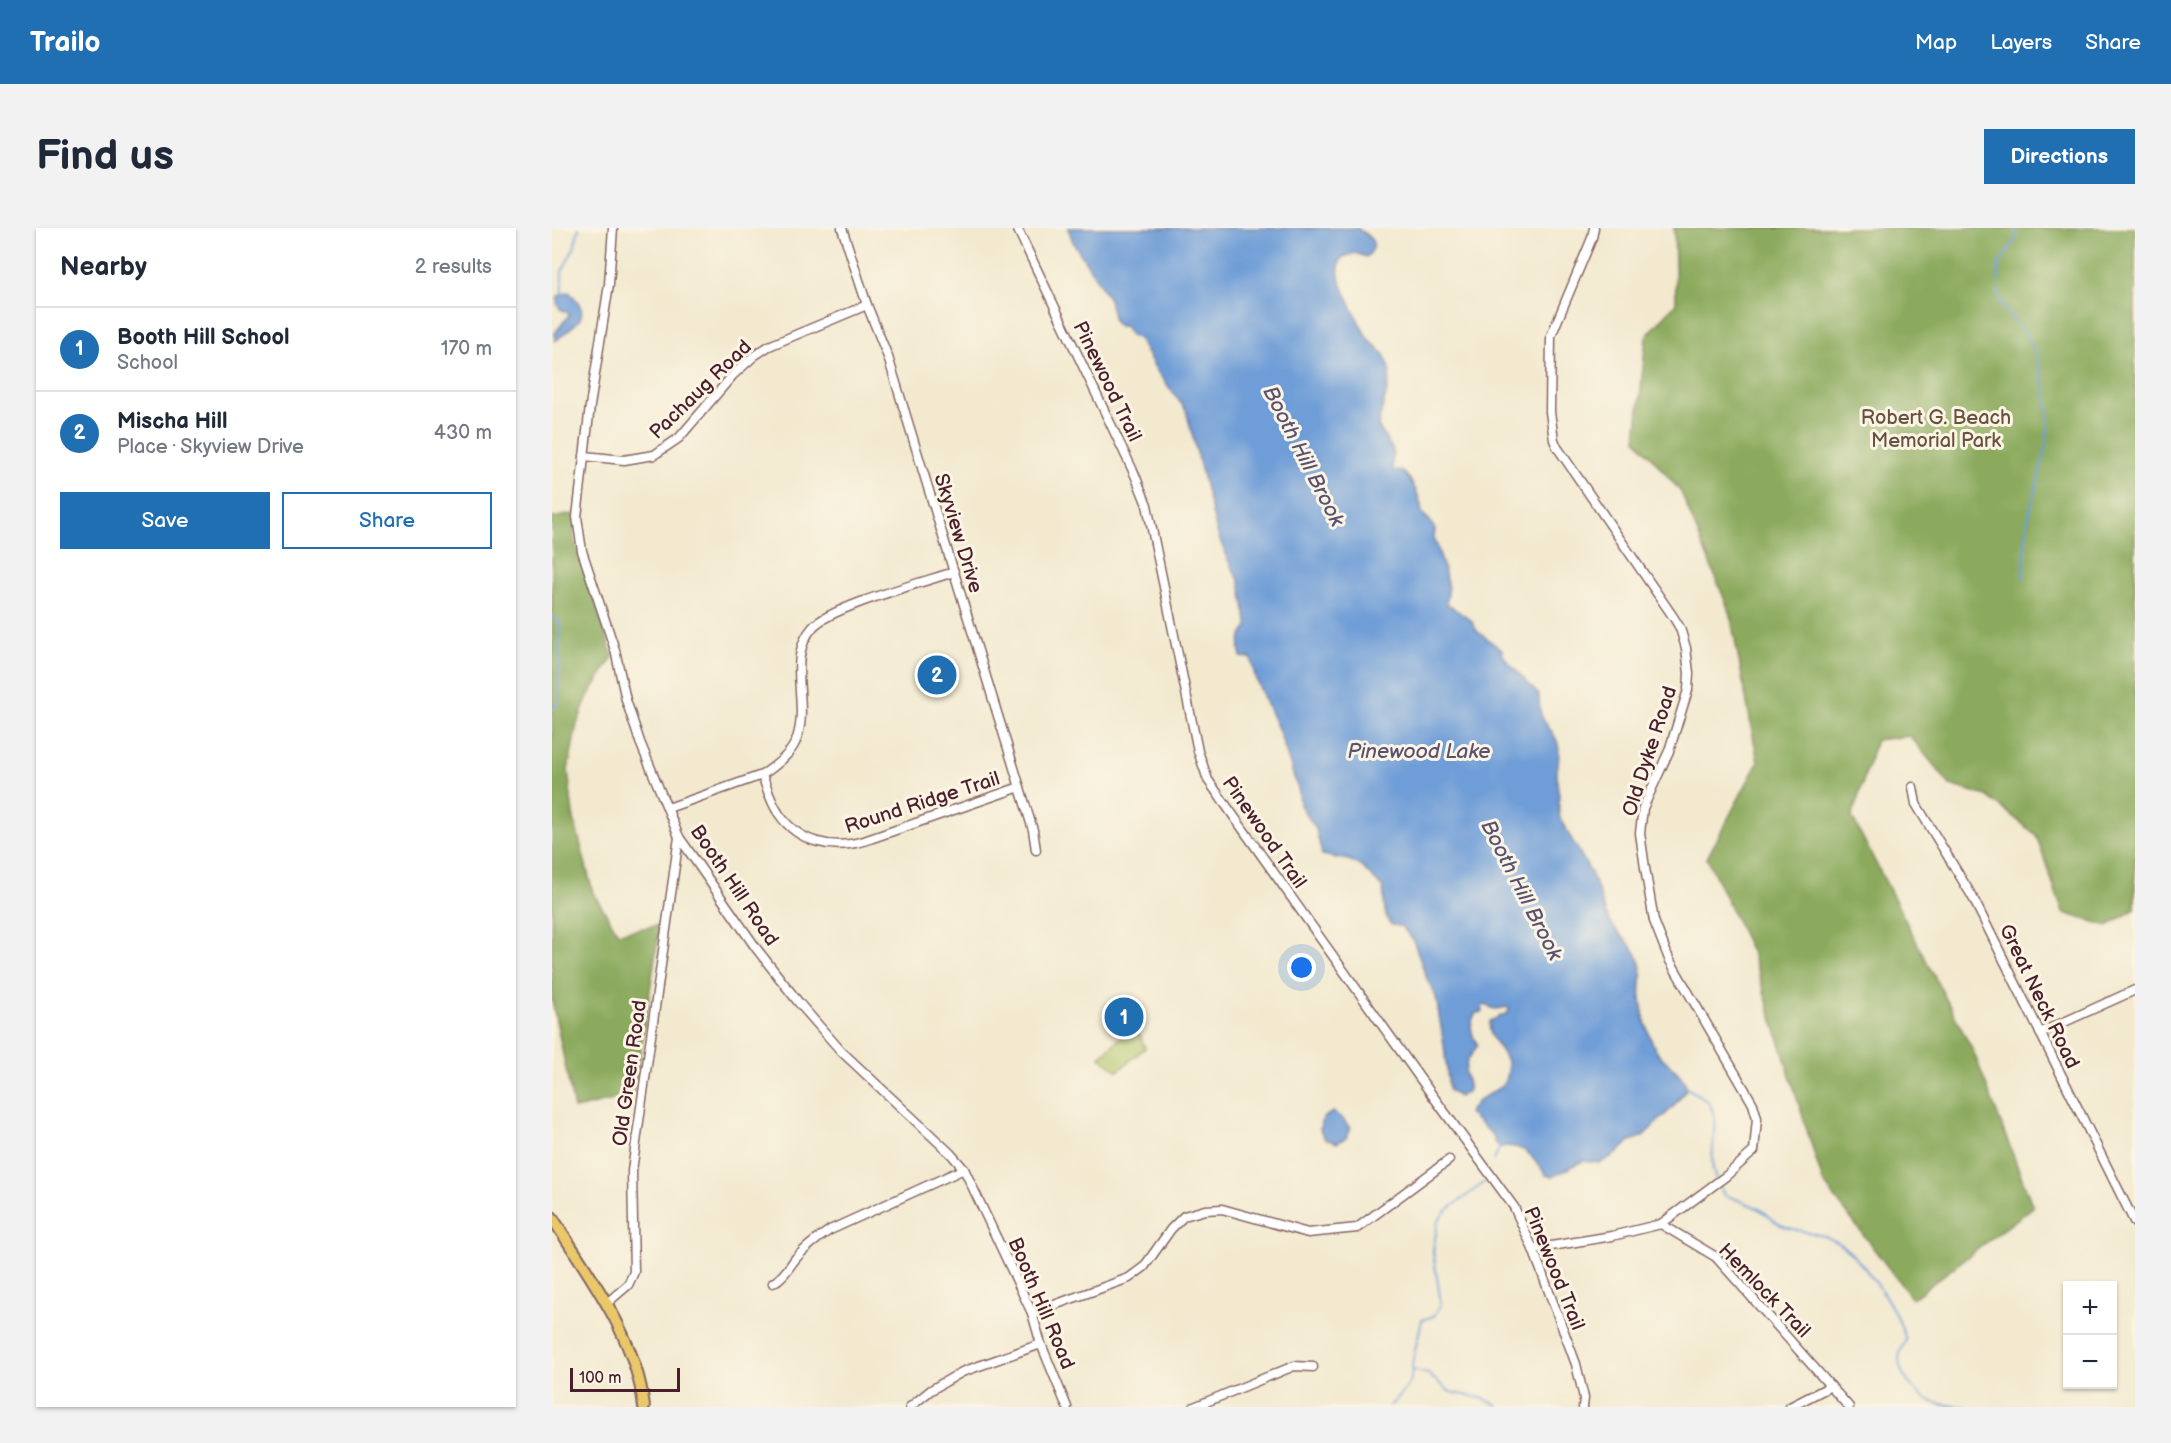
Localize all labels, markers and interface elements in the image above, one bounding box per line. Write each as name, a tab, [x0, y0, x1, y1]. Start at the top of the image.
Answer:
text: Trailo	[30, 26, 101, 59]
text: Map	[1915, 30, 1957, 55]
text: Layers	[1990, 30, 2052, 55]
text: Share	[2085, 30, 2141, 55]
button: Directions	[1984, 129, 2135, 184]
text: Find us	[36, 131, 174, 182]
text: Nearby	[60, 252, 147, 283]
text: 2 results	[415, 255, 492, 279]
street label: Pinewood Trail	[1068, 317, 1147, 446]
text: Booth Hill School	[117, 324, 290, 351]
street label: Pachaug Road	[645, 335, 757, 444]
text: 1	[75, 337, 84, 361]
text: 170 m	[441, 337, 492, 361]
text: School	[117, 351, 178, 375]
water label: Booth Hill Brook	[1257, 382, 1350, 531]
park label: Robert G. Beach Memorial Park	[1861, 406, 2011, 453]
text: Mischa Hill	[117, 408, 228, 435]
text: 2	[74, 421, 85, 445]
text: 430 m	[434, 421, 492, 445]
text: Place · Skyview Drive	[117, 435, 304, 459]
street label: Skyview Drive	[929, 471, 988, 596]
button: Save	[60, 492, 270, 549]
button: Share	[282, 492, 492, 549]
pin: 2	[918, 652, 956, 698]
street label: Old Dyke Road	[1618, 683, 1682, 819]
water label: Pinewood Lake	[1347, 739, 1491, 764]
street label: Round Ridge Trail	[842, 767, 1003, 839]
street label: Pinewood Trail	[1217, 772, 1312, 893]
water label: Booth Hill Brook	[1475, 816, 1568, 965]
street label: Booth Hill Road	[685, 820, 783, 951]
street label: Great Neck Road	[1994, 920, 2084, 1073]
your location	[1287, 953, 1316, 982]
pin: 1	[1104, 994, 1144, 1040]
street label: Old Green Road	[608, 999, 652, 1148]
street label: Pinewood Trail	[1518, 1203, 1590, 1334]
street label: Booth Hill Road	[1003, 1234, 1080, 1373]
street label: Hemlock Trail	[1713, 1238, 1815, 1343]
map controls	[2063, 1281, 2117, 1389]
button: +	[2063, 1281, 2117, 1335]
button: −	[2063, 1335, 2117, 1389]
scale bar	[570, 1365, 680, 1392]
text: 100 m	[579, 1369, 622, 1388]

